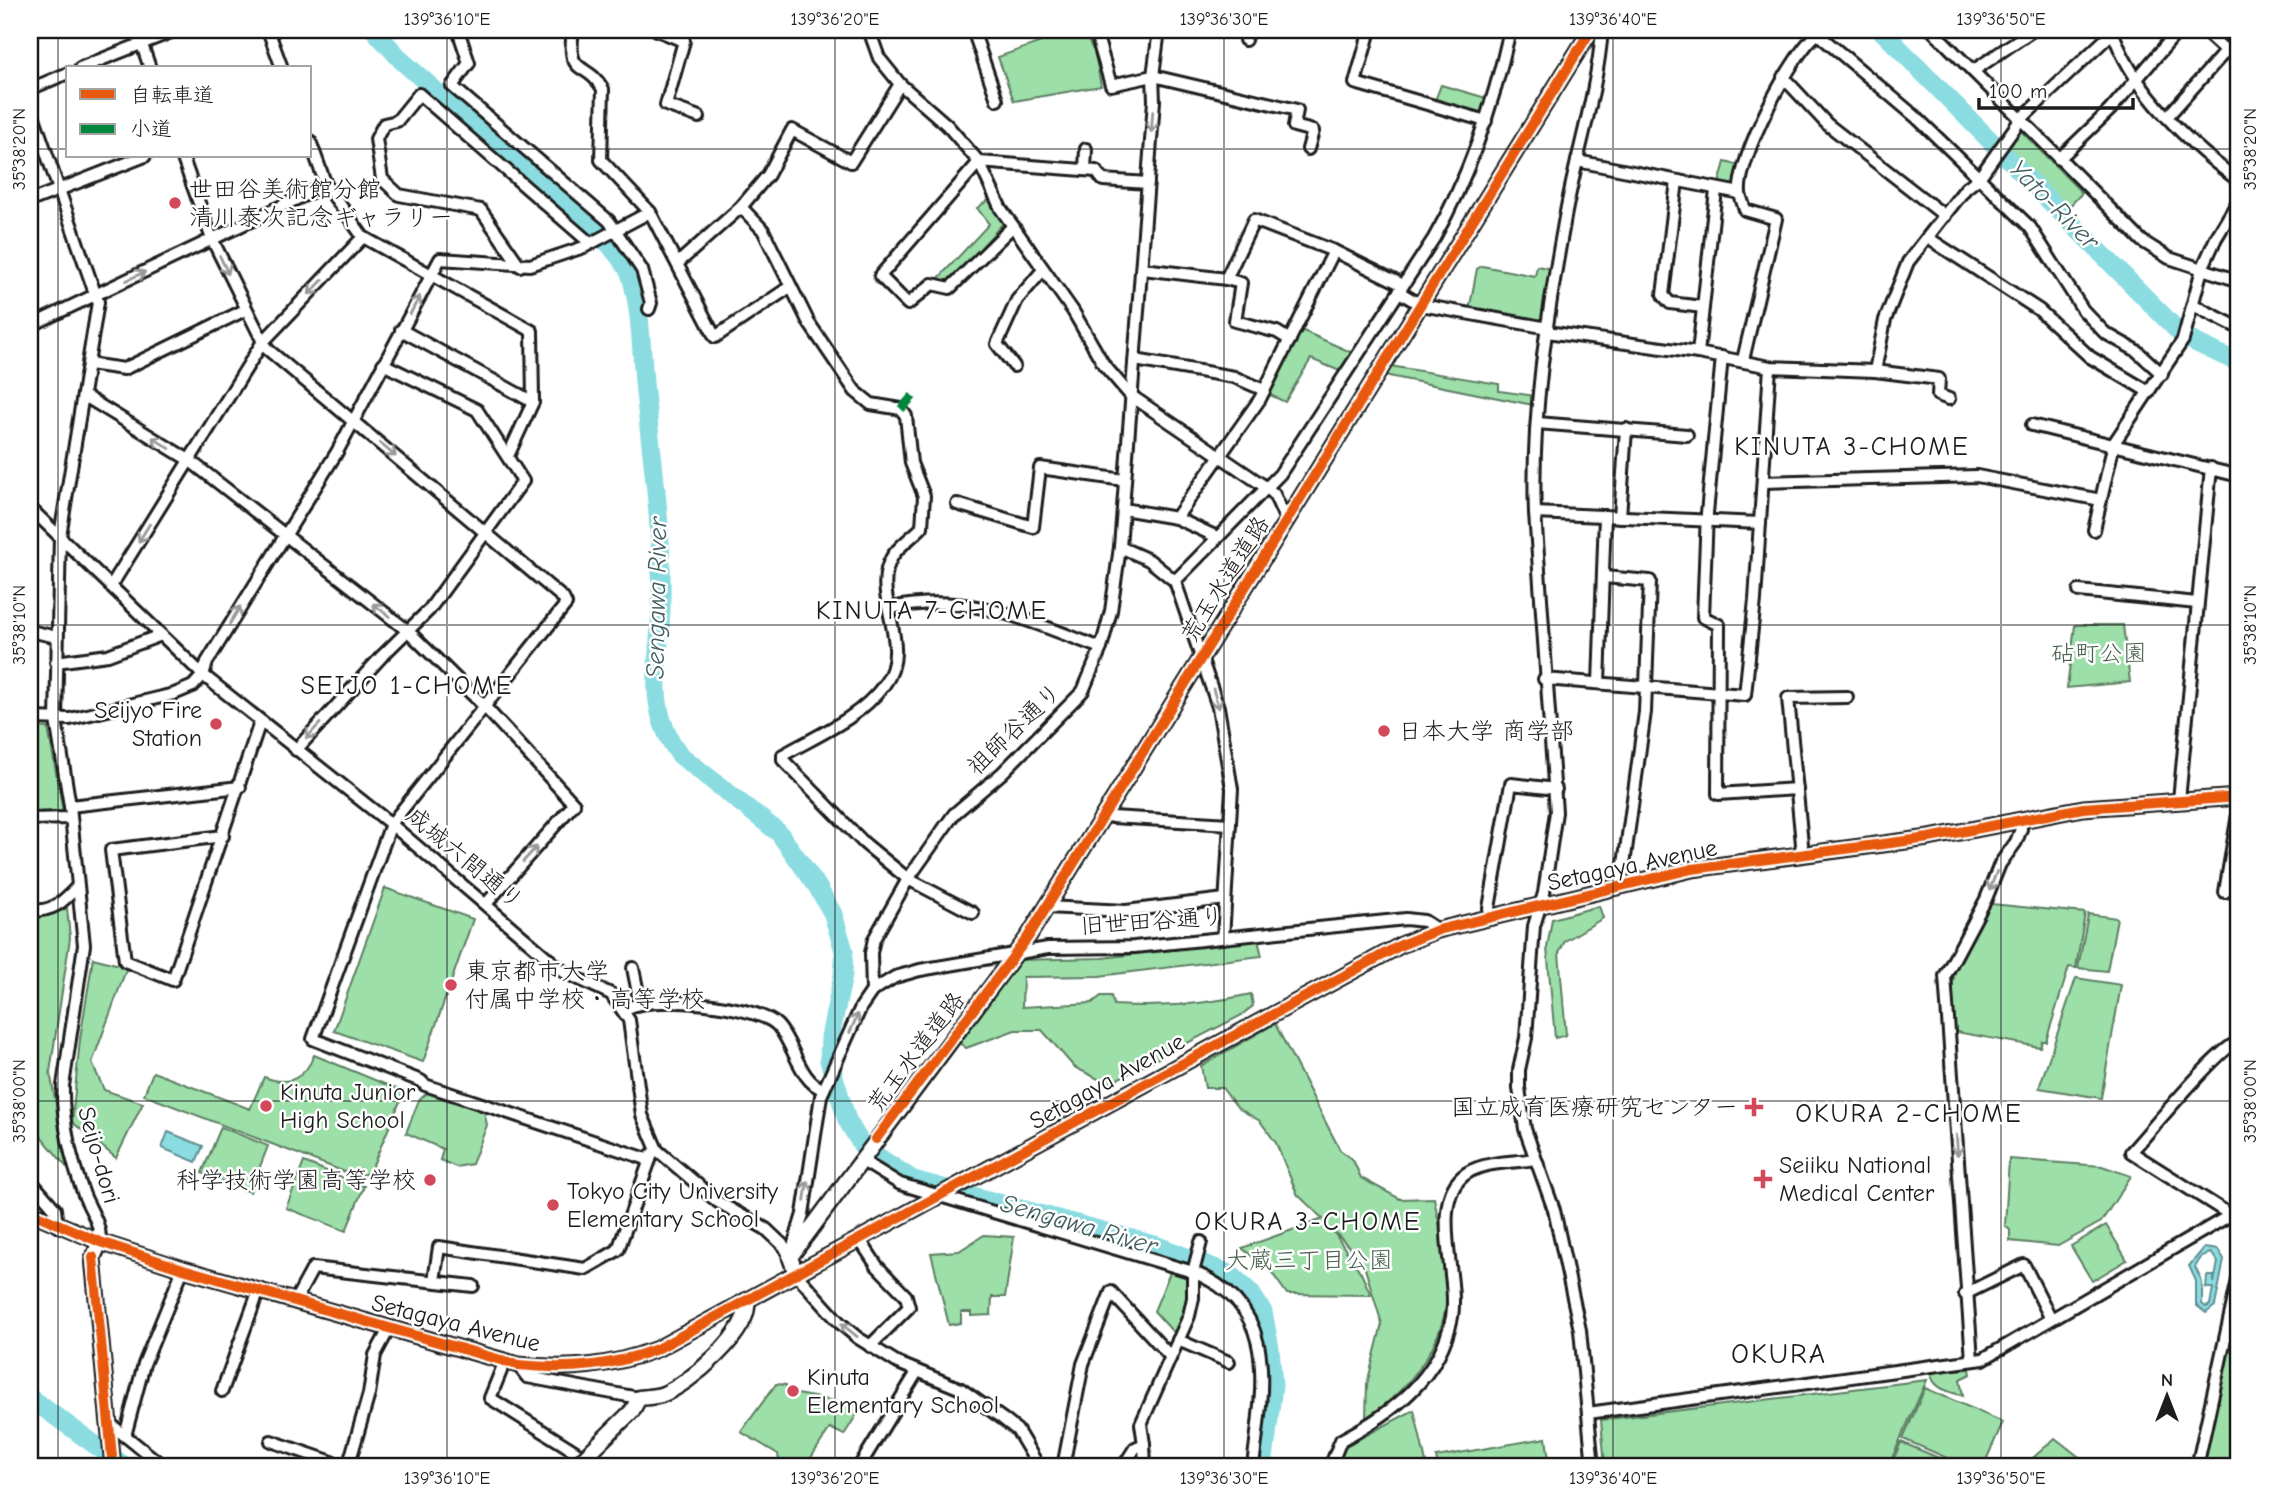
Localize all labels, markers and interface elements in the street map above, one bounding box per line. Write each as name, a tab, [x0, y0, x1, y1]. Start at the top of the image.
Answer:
text: 139°36'10"E	[404, 9, 490, 30]
text: 139°36'20"E	[791, 9, 880, 30]
text: 139°36'30"E	[1180, 9, 1268, 30]
text: 139°36'40"E	[1569, 9, 1657, 30]
text: 139°36'50"E	[1956, 9, 2046, 30]
legend	[66, 66, 312, 158]
scale bar	[1979, 66, 2132, 110]
text: 100 m	[1989, 79, 2047, 103]
text: 自転車道	[130, 83, 214, 107]
text: 35°38'20"N	[9, 108, 30, 190]
text: 35°38'20"N	[2240, 108, 2261, 190]
one-way arrow	[1146, 110, 1159, 133]
text: 小道	[130, 117, 172, 141]
water label: Yato-River	[2003, 154, 2106, 257]
place label: 世田谷美術館分館 清川泰次記念ギャラリー	[189, 175, 453, 231]
marker: 世田谷美術館分館 清川泰次記念ギャラリー	[167, 195, 183, 211]
one-way arrow	[218, 254, 231, 275]
one-way arrow	[125, 269, 146, 283]
one-way arrow	[307, 278, 324, 295]
one-way arrow	[409, 295, 422, 316]
district label: KINUTA 3-CHOME	[1734, 432, 1970, 462]
one-way arrow	[151, 435, 171, 449]
one-way arrow	[378, 442, 396, 458]
street label: 荒玉水道道路	[1175, 511, 1275, 647]
water label: Sengawa River	[641, 515, 673, 679]
one-way arrow	[137, 522, 151, 542]
text: 35°38'10"N	[9, 585, 30, 665]
text: 35°38'10"N	[2240, 585, 2261, 665]
district label: KINUTA 7-CHOME	[816, 596, 1048, 626]
one-way arrow	[372, 602, 390, 617]
one-way arrow	[229, 606, 243, 626]
park label: 砧町公園	[2051, 639, 2147, 667]
district label: SEIJO 1-CHOME	[300, 671, 514, 701]
street label: 祖師谷通り	[961, 677, 1067, 781]
one-way arrow	[1210, 688, 1223, 710]
place label: Seijyo Fire Station	[94, 696, 202, 752]
marker: Seijyo Fire Station	[208, 716, 224, 732]
place label: 日本大学 商学部	[1398, 717, 1574, 745]
one-way arrow	[305, 722, 322, 739]
marker: 日本大学 商学部	[1376, 723, 1392, 739]
street label: 成城六間通り	[401, 801, 529, 915]
street label: Setagaya Avenue	[1545, 833, 1719, 897]
one-way arrow	[522, 845, 538, 863]
one-way arrow	[1986, 869, 1999, 891]
street label: 旧世田谷通り	[1079, 902, 1225, 940]
place label: 東京都市大学 付属中学校・高等学校	[465, 957, 705, 1013]
marker: 東京都市大学 付属中学校・高等学校	[443, 977, 459, 993]
street label: 荒玉水道道路	[861, 986, 971, 1118]
one-way arrow	[848, 1013, 861, 1034]
street label: Setagaya Avenue	[1025, 1027, 1189, 1135]
text: 35°38'00"N	[9, 1059, 30, 1143]
text: 35°38'00"N	[2240, 1059, 2261, 1143]
place label: Kinuta Junior High School	[280, 1078, 416, 1134]
place label: 国立成育医療研究センター	[1451, 1093, 1738, 1121]
marker: 国立成育医療研究センター	[1744, 1097, 1764, 1117]
marker: Kinuta Junior High School	[258, 1098, 274, 1114]
district label: OKURA 2-CHOME	[1795, 1099, 2023, 1129]
street label: Seijo-dori	[72, 1103, 126, 1207]
one-way arrow	[1951, 1133, 1964, 1156]
place label: Seiiku National Medical Center	[1779, 1151, 1935, 1207]
place label: 科学技術学園高等学校	[176, 1166, 416, 1194]
marker: Seiiku National Medical Center	[1753, 1169, 1773, 1189]
marker: 科学技術学園高等学校	[422, 1172, 438, 1188]
place label: Tokyo City University Elementary School	[567, 1177, 778, 1233]
one-way arrow	[800, 1180, 813, 1203]
water label: Sengawa River	[997, 1188, 1162, 1262]
marker: Tokyo City University Elementary School	[545, 1197, 561, 1213]
district label: OKURA 3-CHOME	[1195, 1207, 1421, 1237]
park label: 大蔵三丁目公園	[1225, 1246, 1393, 1274]
street label: Setagaya Avenue	[369, 1289, 543, 1357]
one-way arrow	[840, 1323, 859, 1338]
district label: OKURA	[1731, 1338, 1827, 1370]
north arrow	[2132, 1360, 2202, 1430]
place label: Kinuta Elementary School	[807, 1363, 999, 1419]
text: N	[2161, 1369, 2173, 1391]
marker: Kinuta Elementary School	[785, 1383, 801, 1399]
text: 139°36'10"E	[404, 1468, 490, 1489]
text: 139°36'20"E	[791, 1468, 880, 1489]
text: 139°36'30"E	[1180, 1468, 1268, 1489]
text: 139°36'40"E	[1569, 1468, 1657, 1489]
text: 139°36'50"E	[1956, 1468, 2046, 1489]

